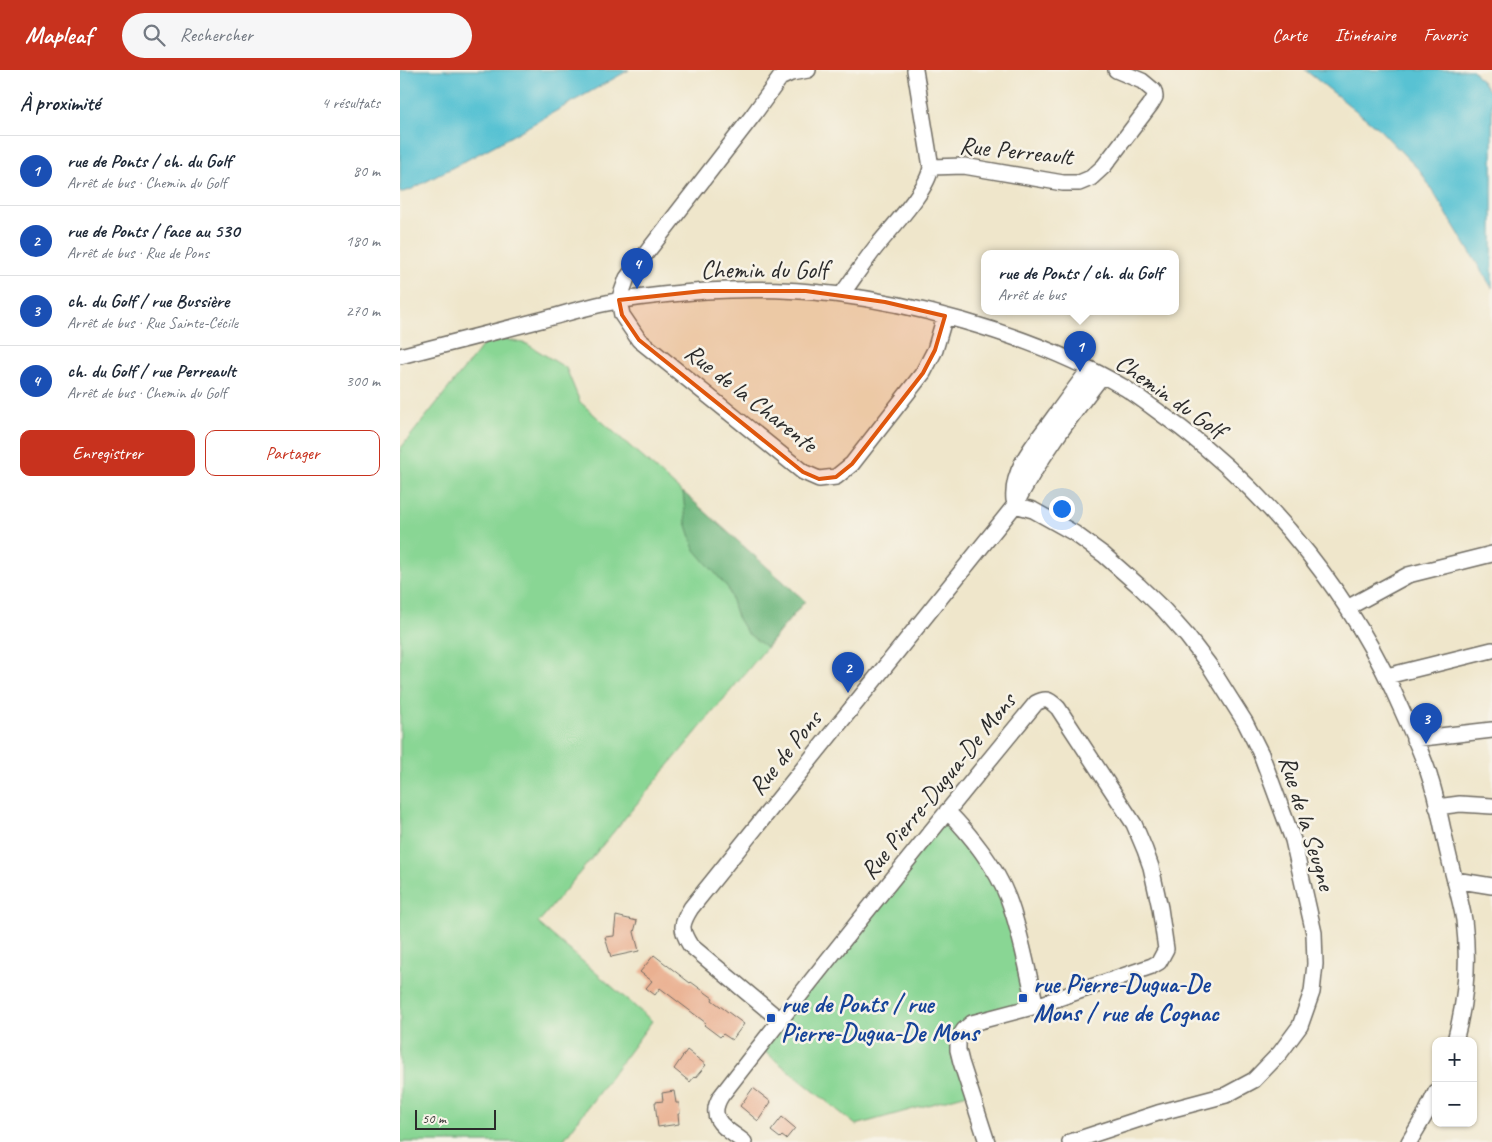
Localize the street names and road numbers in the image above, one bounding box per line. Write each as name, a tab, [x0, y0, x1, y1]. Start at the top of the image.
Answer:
street label: Rue Perreault	[958, 129, 1077, 173]
street label: Chemin du Golf	[701, 254, 833, 286]
street label: Rue de la Charente	[678, 336, 825, 461]
street label: Chemin du Golf	[1109, 347, 1236, 449]
street label: Rue Pierre-Dugua-De Mons	[853, 684, 1025, 886]
street label: Rue de Pons	[741, 702, 830, 802]
street label: Rue de la Seugne	[1271, 752, 1343, 896]

